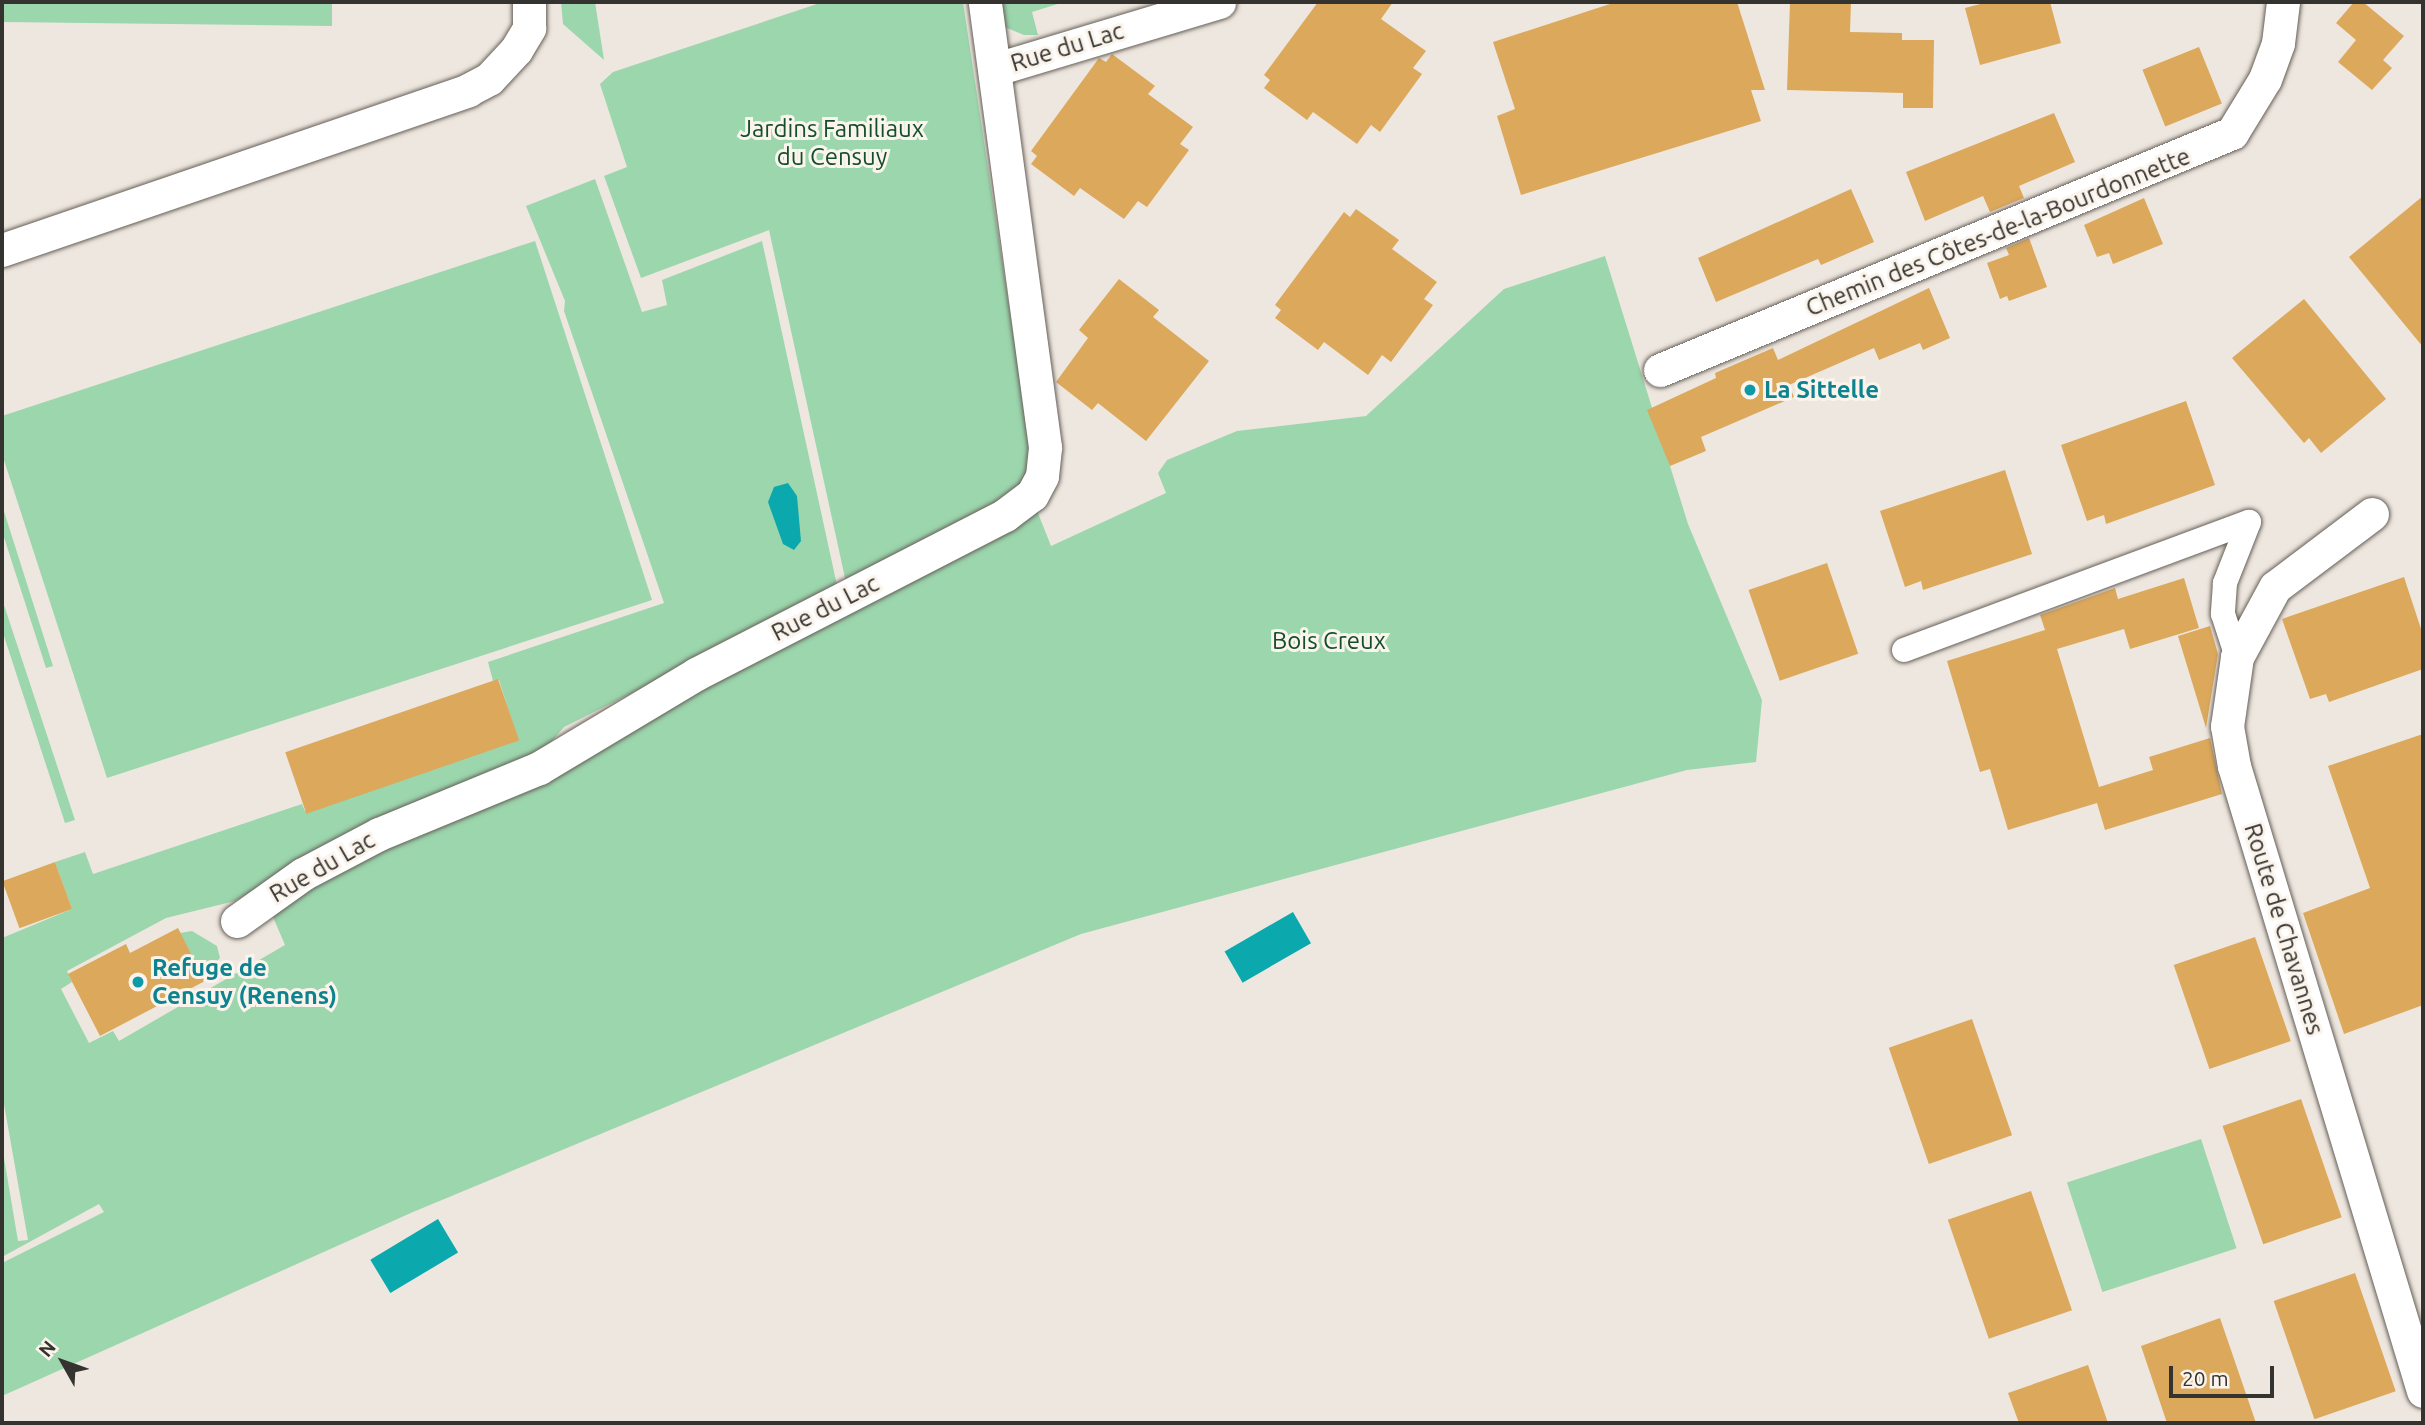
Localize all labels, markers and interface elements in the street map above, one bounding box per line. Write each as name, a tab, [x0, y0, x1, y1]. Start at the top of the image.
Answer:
street label: Rue du Lac	[1007, 16, 1127, 78]
park label: Jardins Familiaux du Censuy	[740, 115, 924, 171]
street label: Chemin des Côtes-de-la-Bourdonnette	[1802, 141, 2194, 323]
place label: La Sittelle	[1764, 376, 1879, 404]
marker: La Sittelle	[1742, 382, 1758, 398]
street label: Rue du Lac	[767, 569, 883, 647]
park label: Bois Creux	[1272, 627, 1386, 655]
street label: Route de Chavannes	[2238, 820, 2330, 1038]
street label: Rue du Lac	[264, 825, 380, 909]
place label: Refuge de Censuy (Renens)	[152, 954, 337, 1010]
marker: Refuge de Censuy (Renens)	[130, 974, 146, 990]
north arrow	[28, 1327, 98, 1397]
text: N	[34, 1336, 60, 1361]
scale bar	[2173, 1352, 2278, 1396]
text: 20 m	[2182, 1366, 2229, 1390]

